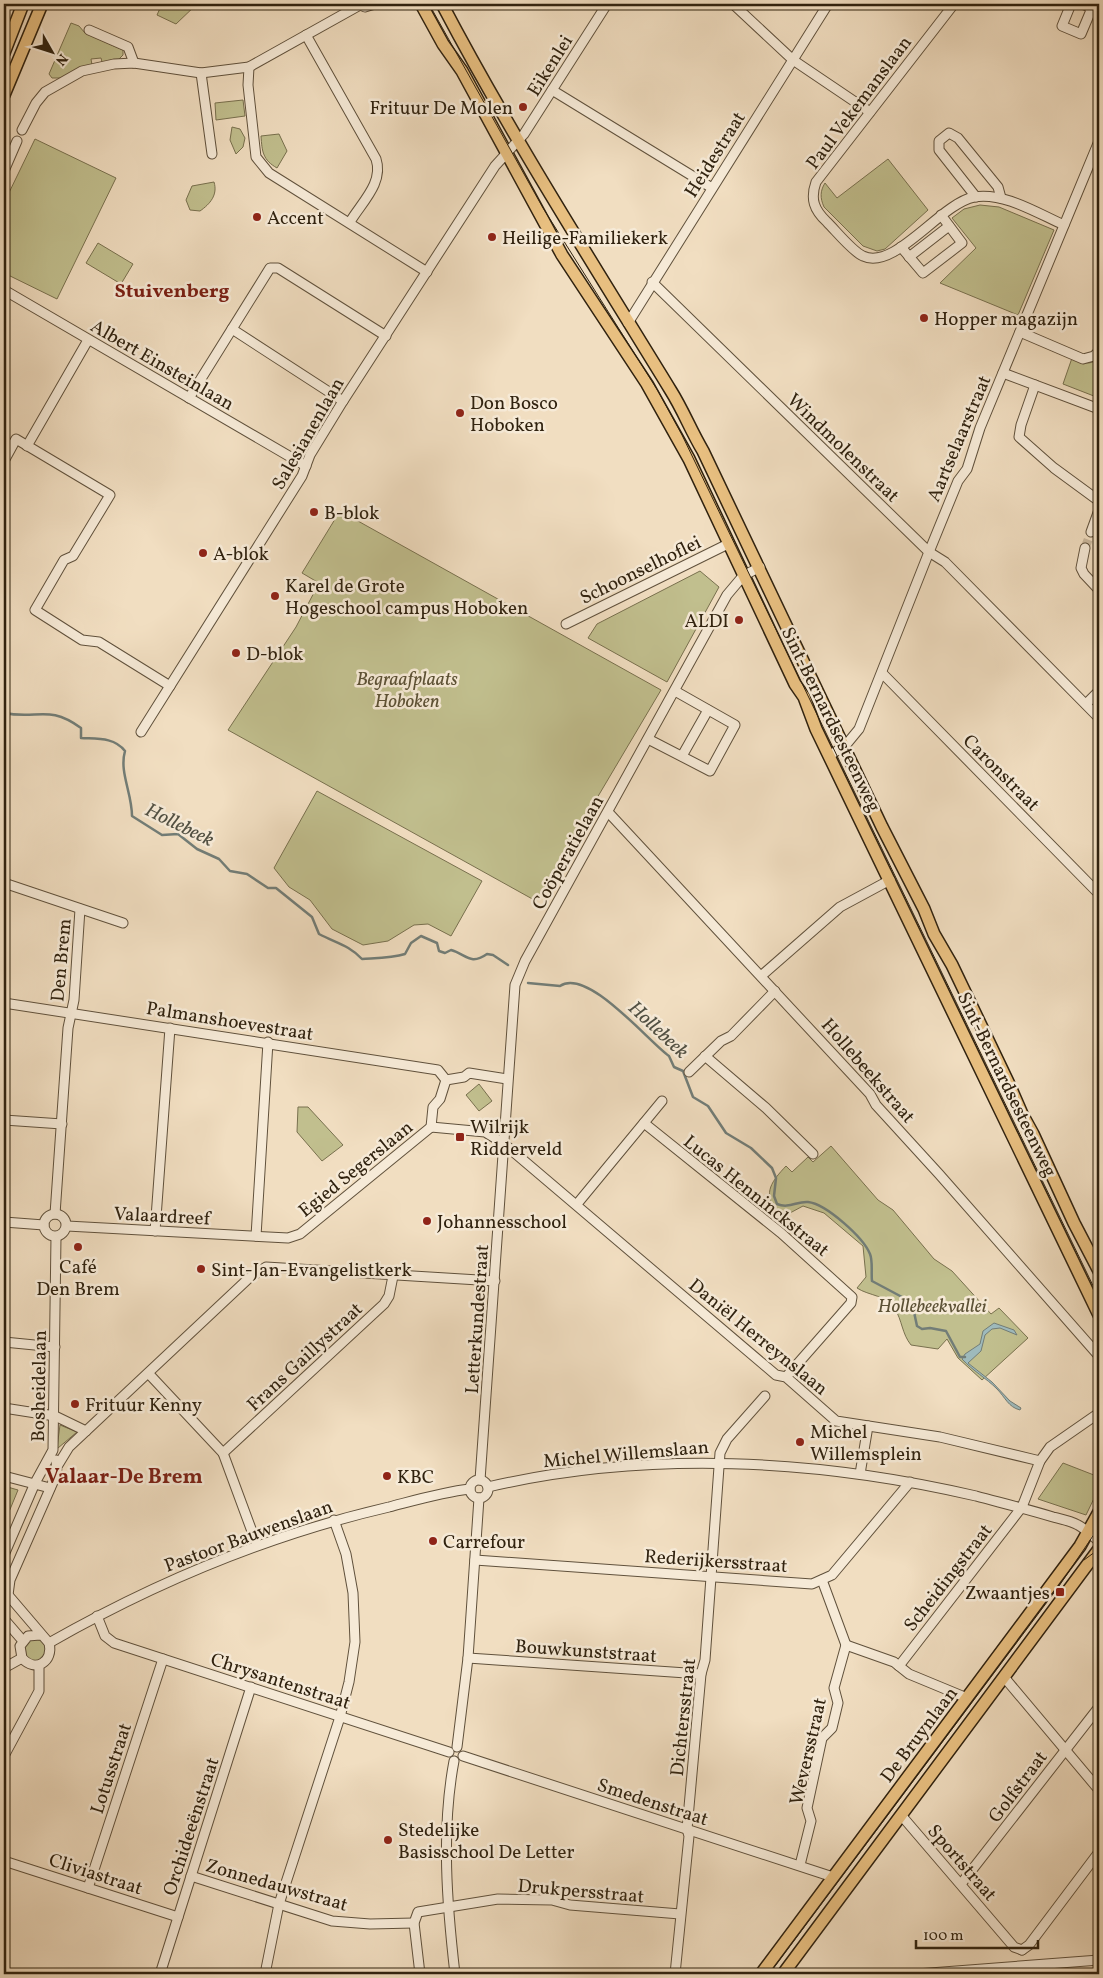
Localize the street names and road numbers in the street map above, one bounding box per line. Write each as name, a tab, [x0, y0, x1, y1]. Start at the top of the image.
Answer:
street label: Eikenlei	[522, 30, 580, 102]
street label: Paul Vekemanslaan	[801, 31, 918, 175]
street label: Heidestraat	[679, 107, 753, 203]
street label: Albert Einsteinlaan	[85, 314, 239, 417]
street label: Aartselaarstraat	[921, 371, 998, 506]
street label: Salesianenlaan	[266, 373, 351, 495]
street label: Windmolenstraat	[781, 388, 905, 509]
street label: Schoonselhoflei	[576, 530, 706, 611]
street label: Sint-Bernardsesteenweg	[774, 623, 886, 817]
street label: Caronstraat	[956, 729, 1045, 818]
street label: Coöperatielaan	[527, 791, 611, 915]
street label: Den Brem	[45, 917, 79, 1003]
street label: Sint-Bernardsesteenweg	[950, 988, 1062, 1182]
street label: Palmanshoevestraat	[144, 996, 316, 1048]
street label: Hollebeekstraat	[815, 1013, 921, 1130]
street label: Egied Segerslaan	[293, 1115, 419, 1224]
street label: Lucas Henninckstraat	[677, 1130, 834, 1264]
street label: Valaardreef	[113, 1201, 212, 1233]
street label: Letterkundestraat	[460, 1243, 496, 1395]
street label: Daniël Herreynslaan	[682, 1273, 833, 1402]
street label: Frans Gaillystraat	[242, 1297, 369, 1418]
street label: Bosheidelaan	[26, 1330, 54, 1442]
street label: Michel Willemslaan	[542, 1435, 710, 1475]
street label: Pastoor Bauwenslaan	[161, 1494, 337, 1579]
street label: Scheidingstraat	[898, 1519, 999, 1638]
street label: Rederijkersstraat	[643, 1544, 789, 1580]
street label: Bouwkunststraat	[514, 1634, 658, 1670]
street label: Chrysantenstraat	[207, 1647, 354, 1717]
street label: Dichtersstraat	[665, 1657, 703, 1778]
street label: De Bruynlaan	[875, 1682, 964, 1789]
street label: Weversstraat	[784, 1695, 834, 1808]
street label: Lotusstraat	[85, 1719, 139, 1817]
street label: Golfstraat	[983, 1746, 1054, 1829]
street label: Orchideeënstraat	[157, 1754, 227, 1899]
street label: Smedenstraat	[593, 1773, 712, 1833]
street label: Sportstraat	[921, 1819, 1002, 1908]
street label: Cliviastraat	[45, 1848, 146, 1902]
street label: Zonnedauwstraat	[202, 1853, 351, 1919]
street label: Drukpersstraat	[516, 1874, 646, 1911]

